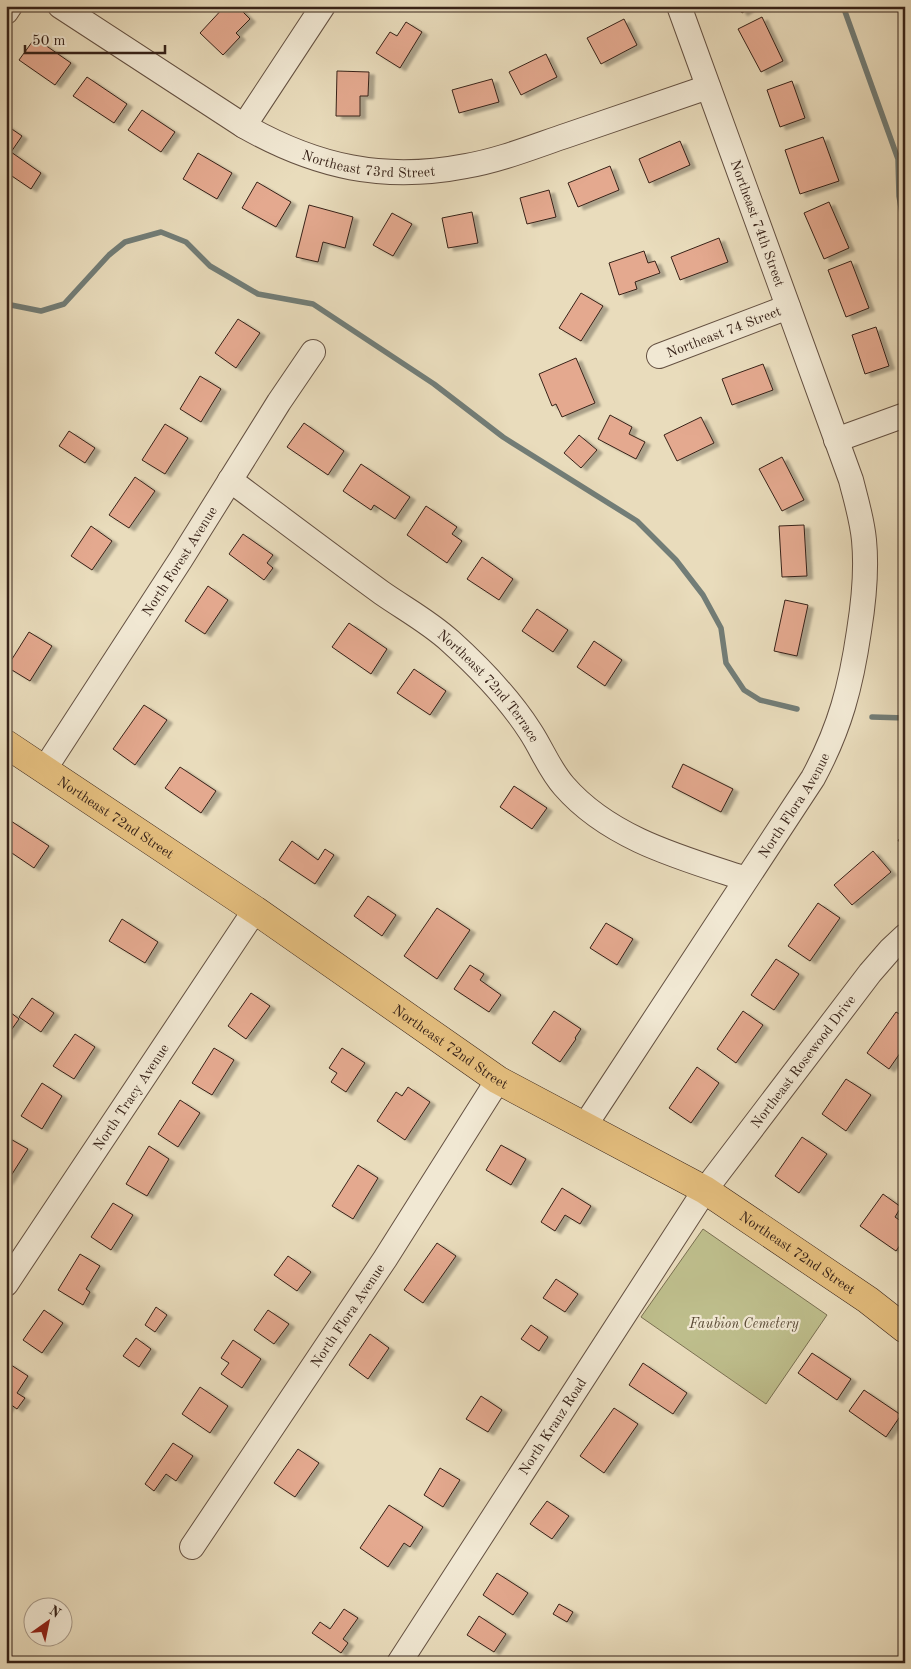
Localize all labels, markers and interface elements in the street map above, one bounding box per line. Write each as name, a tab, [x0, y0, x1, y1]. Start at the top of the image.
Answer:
scale bar	[25, 22, 165, 54]
text: 50 m	[32, 34, 66, 49]
street label: Northeast 73rd Street	[300, 148, 436, 180]
street label: Northeast 74th Street	[728, 158, 787, 289]
street label: Northeast 74 Street	[665, 304, 783, 361]
street label: North Forest Avenue	[140, 504, 220, 619]
street label: Northeast 72nd Terrace	[434, 628, 541, 745]
street label: North Flora Avenue	[756, 751, 832, 861]
street label: Northeast 72nd Street	[55, 774, 176, 862]
street label: Northeast Rosewood Drive	[749, 993, 858, 1131]
street label: Northeast 72nd Street	[390, 1003, 510, 1092]
street label: North Tracy Avenue	[91, 1042, 172, 1153]
street label: Northeast 72nd Street	[737, 1209, 858, 1297]
street label: North Flora Avenue	[309, 1262, 388, 1370]
park label: Faubion Cemetery	[688, 1317, 800, 1332]
street label: North Kranz Road	[517, 1376, 589, 1478]
north arrow	[22, 1596, 72, 1646]
text: N	[46, 1603, 63, 1621]

